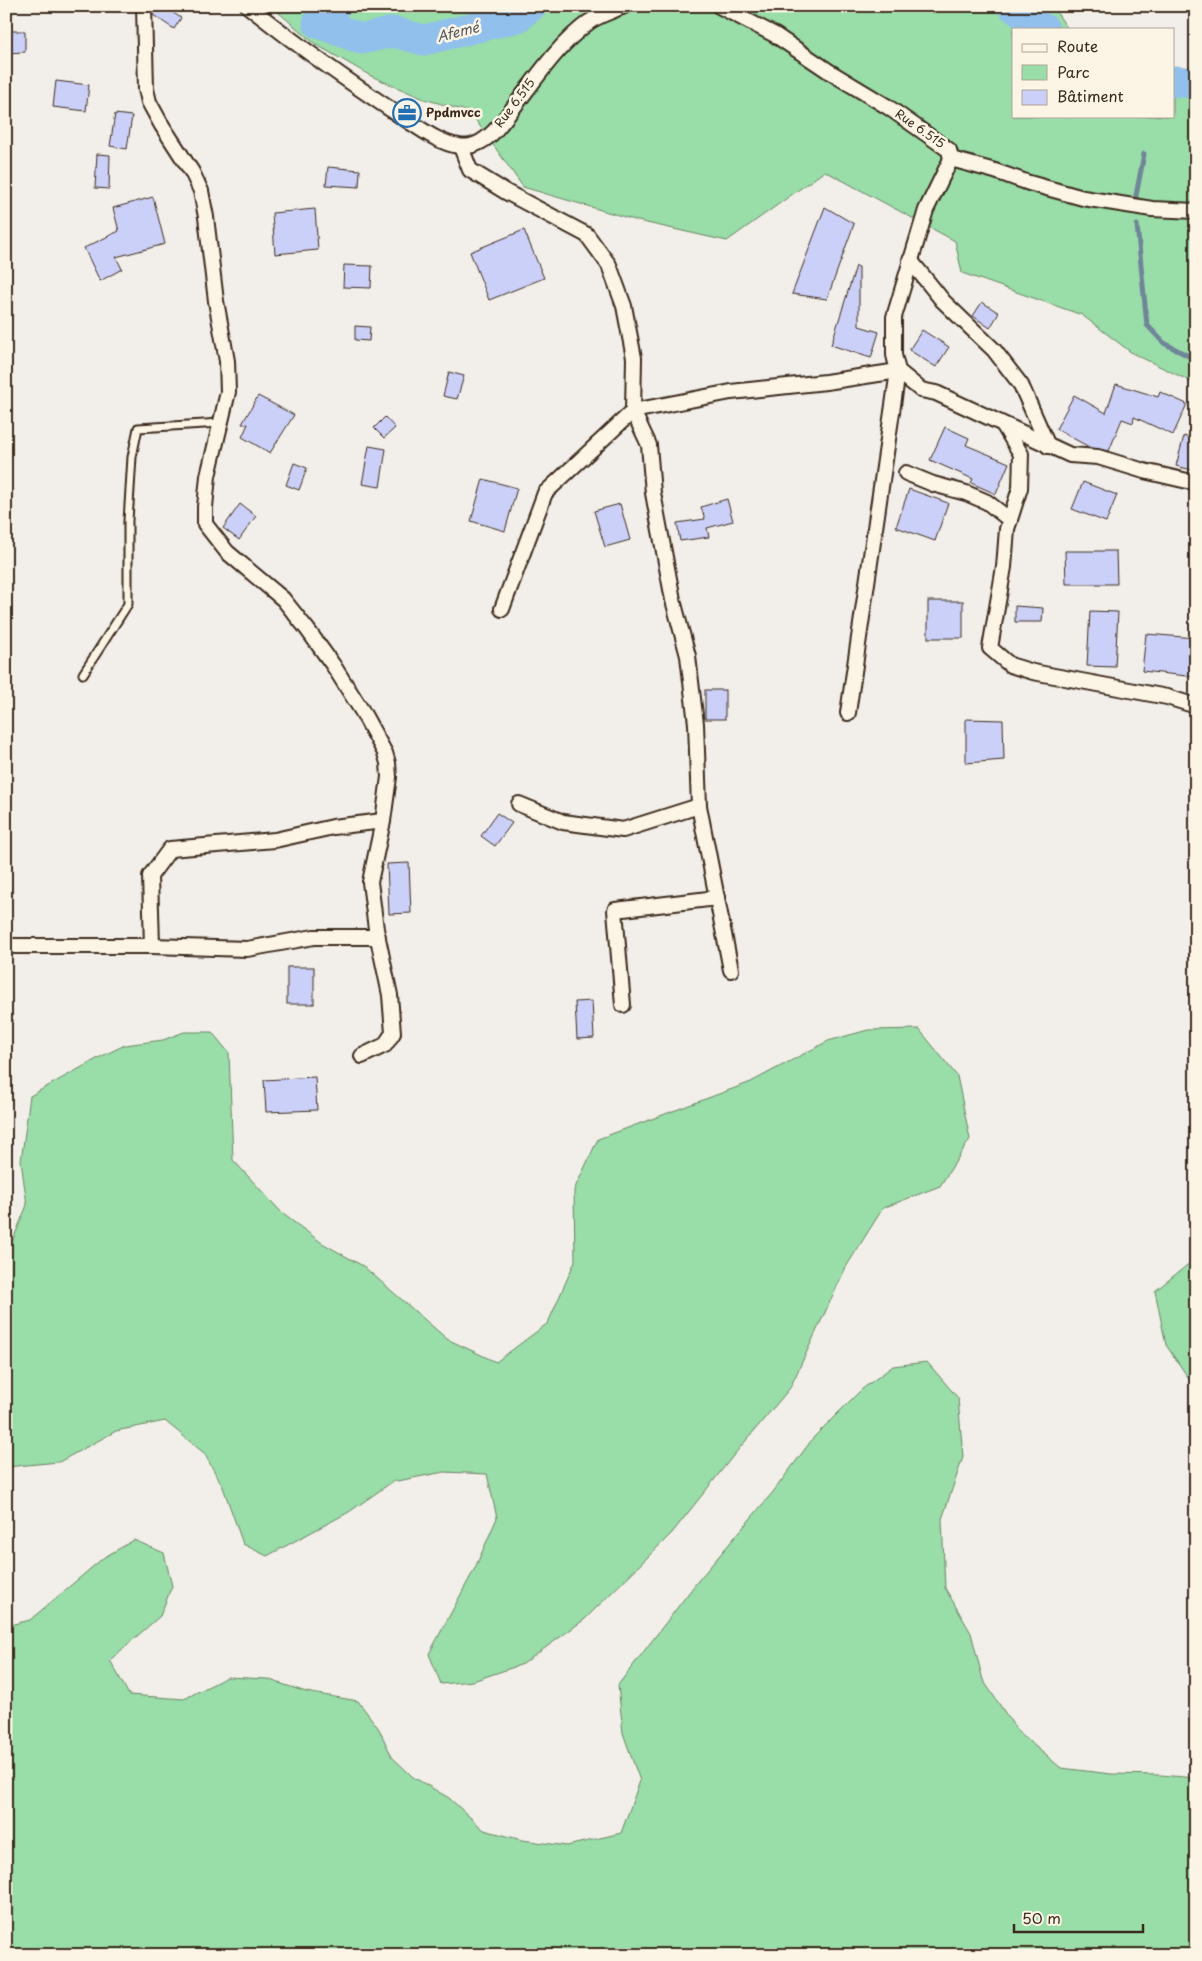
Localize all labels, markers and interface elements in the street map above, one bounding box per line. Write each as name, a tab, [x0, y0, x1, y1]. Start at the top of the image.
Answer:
water label: Afemé	[435, 16, 483, 47]
legend	[1012, 28, 1174, 118]
text: Route	[1057, 34, 1098, 57]
text: Parc	[1057, 60, 1090, 83]
street label: Rue 6.515	[490, 74, 539, 131]
text: Bâtiment	[1057, 84, 1124, 107]
office icon: Ppdmvcc	[392, 98, 422, 128]
place label: Ppdmvcc	[426, 103, 481, 121]
street label: Rue 6.515	[892, 104, 949, 152]
scale bar	[1014, 1901, 1143, 1933]
text: 50 m	[1022, 1906, 1061, 1929]

